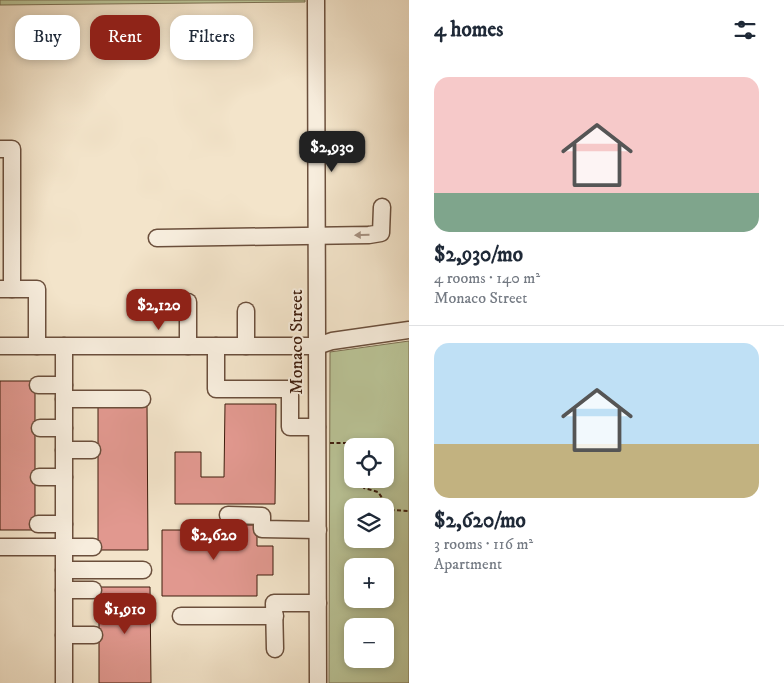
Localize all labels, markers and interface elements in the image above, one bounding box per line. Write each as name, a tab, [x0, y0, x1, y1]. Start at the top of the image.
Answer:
chip: Buy	[15, 15, 80, 60]
chip: Rent	[90, 15, 160, 60]
chip: Filters	[170, 15, 253, 60]
icon: filters	[731, 16, 759, 44]
text: 4 homes	[434, 17, 503, 43]
icon: home	[552, 110, 642, 200]
pin: $2,930	[291, 130, 373, 173]
text: $2,930	[310, 137, 354, 157]
one-way arrow	[354, 231, 370, 239]
text: $2,930/mo	[434, 242, 523, 268]
text: 4 rooms · 140 m²	[434, 268, 540, 288]
pin: $2,120	[118, 288, 200, 331]
text: Monaco Street	[434, 288, 527, 308]
street label: Monaco Street	[286, 289, 308, 394]
text: $2,120	[137, 295, 181, 315]
icon: home	[552, 375, 642, 465]
map controls	[344, 438, 394, 668]
button: locate	[344, 438, 394, 488]
button: layers	[344, 498, 394, 548]
text: $2,620/mo	[434, 508, 526, 534]
pin: $2,620	[173, 518, 255, 561]
text: $2,620	[191, 525, 237, 545]
text: 3 rooms · 116 m²	[434, 534, 533, 554]
text: Apartment	[434, 554, 502, 574]
button: +	[344, 558, 394, 608]
pin: $1,910	[84, 592, 166, 635]
text: $1,910	[104, 599, 146, 619]
button: −	[344, 618, 394, 668]

